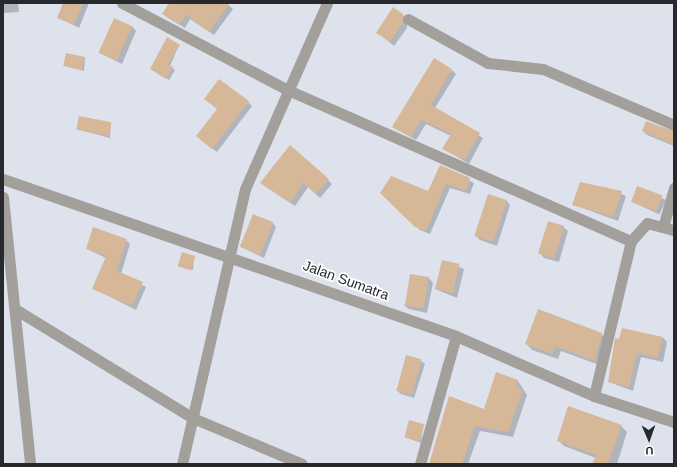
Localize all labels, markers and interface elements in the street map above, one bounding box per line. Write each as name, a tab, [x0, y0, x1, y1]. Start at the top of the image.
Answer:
street label: Jalan Sumatra	[301, 257, 391, 303]
north arrow	[629, 419, 669, 459]
text: U	[645, 445, 654, 457]

